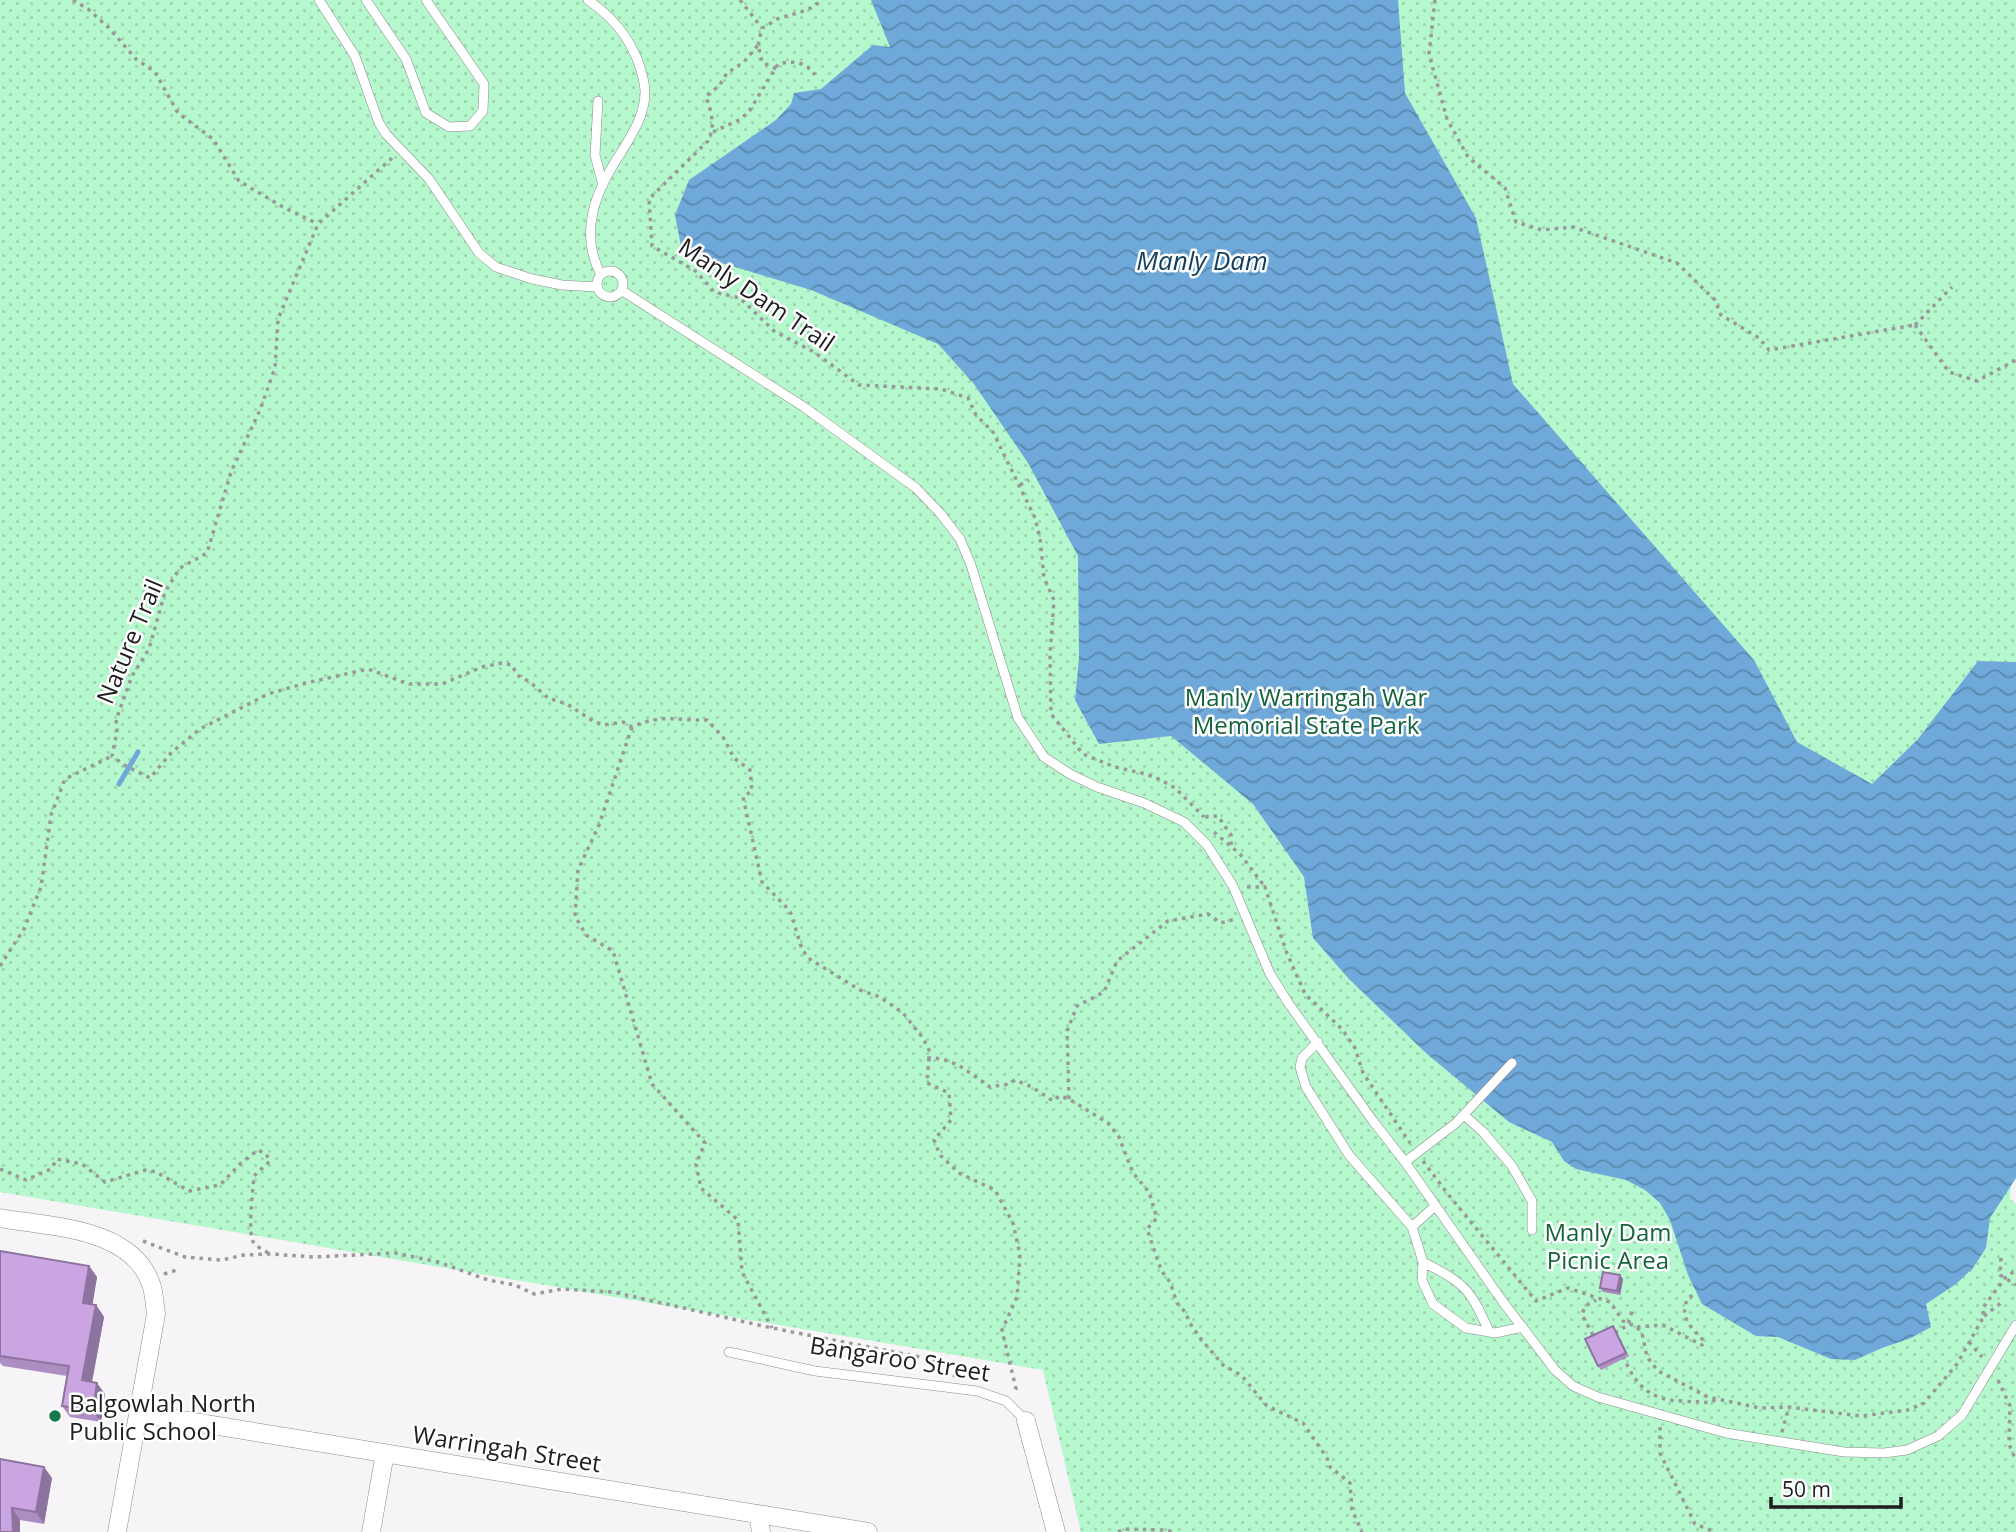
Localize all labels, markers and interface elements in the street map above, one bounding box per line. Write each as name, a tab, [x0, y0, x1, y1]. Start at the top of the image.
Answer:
street label: Manly Dam Trail	[672, 230, 842, 358]
water label: Manly Dam	[1136, 242, 1268, 278]
street label: Nature Trail	[88, 573, 170, 709]
park label: Manly Warringah War Memorial State Park	[1185, 680, 1427, 741]
park label: Manly Dam Picnic Area	[1545, 1215, 1671, 1276]
street label: Bangaroo Street	[808, 1327, 992, 1389]
place label: Balgowlah North Public School	[69, 1386, 256, 1447]
marker: Balgowlah North Public School	[47, 1408, 63, 1424]
street label: Warringah Street	[410, 1417, 604, 1479]
scale bar	[1771, 1466, 1900, 1510]
text: 50 m	[1782, 1475, 1831, 1503]

